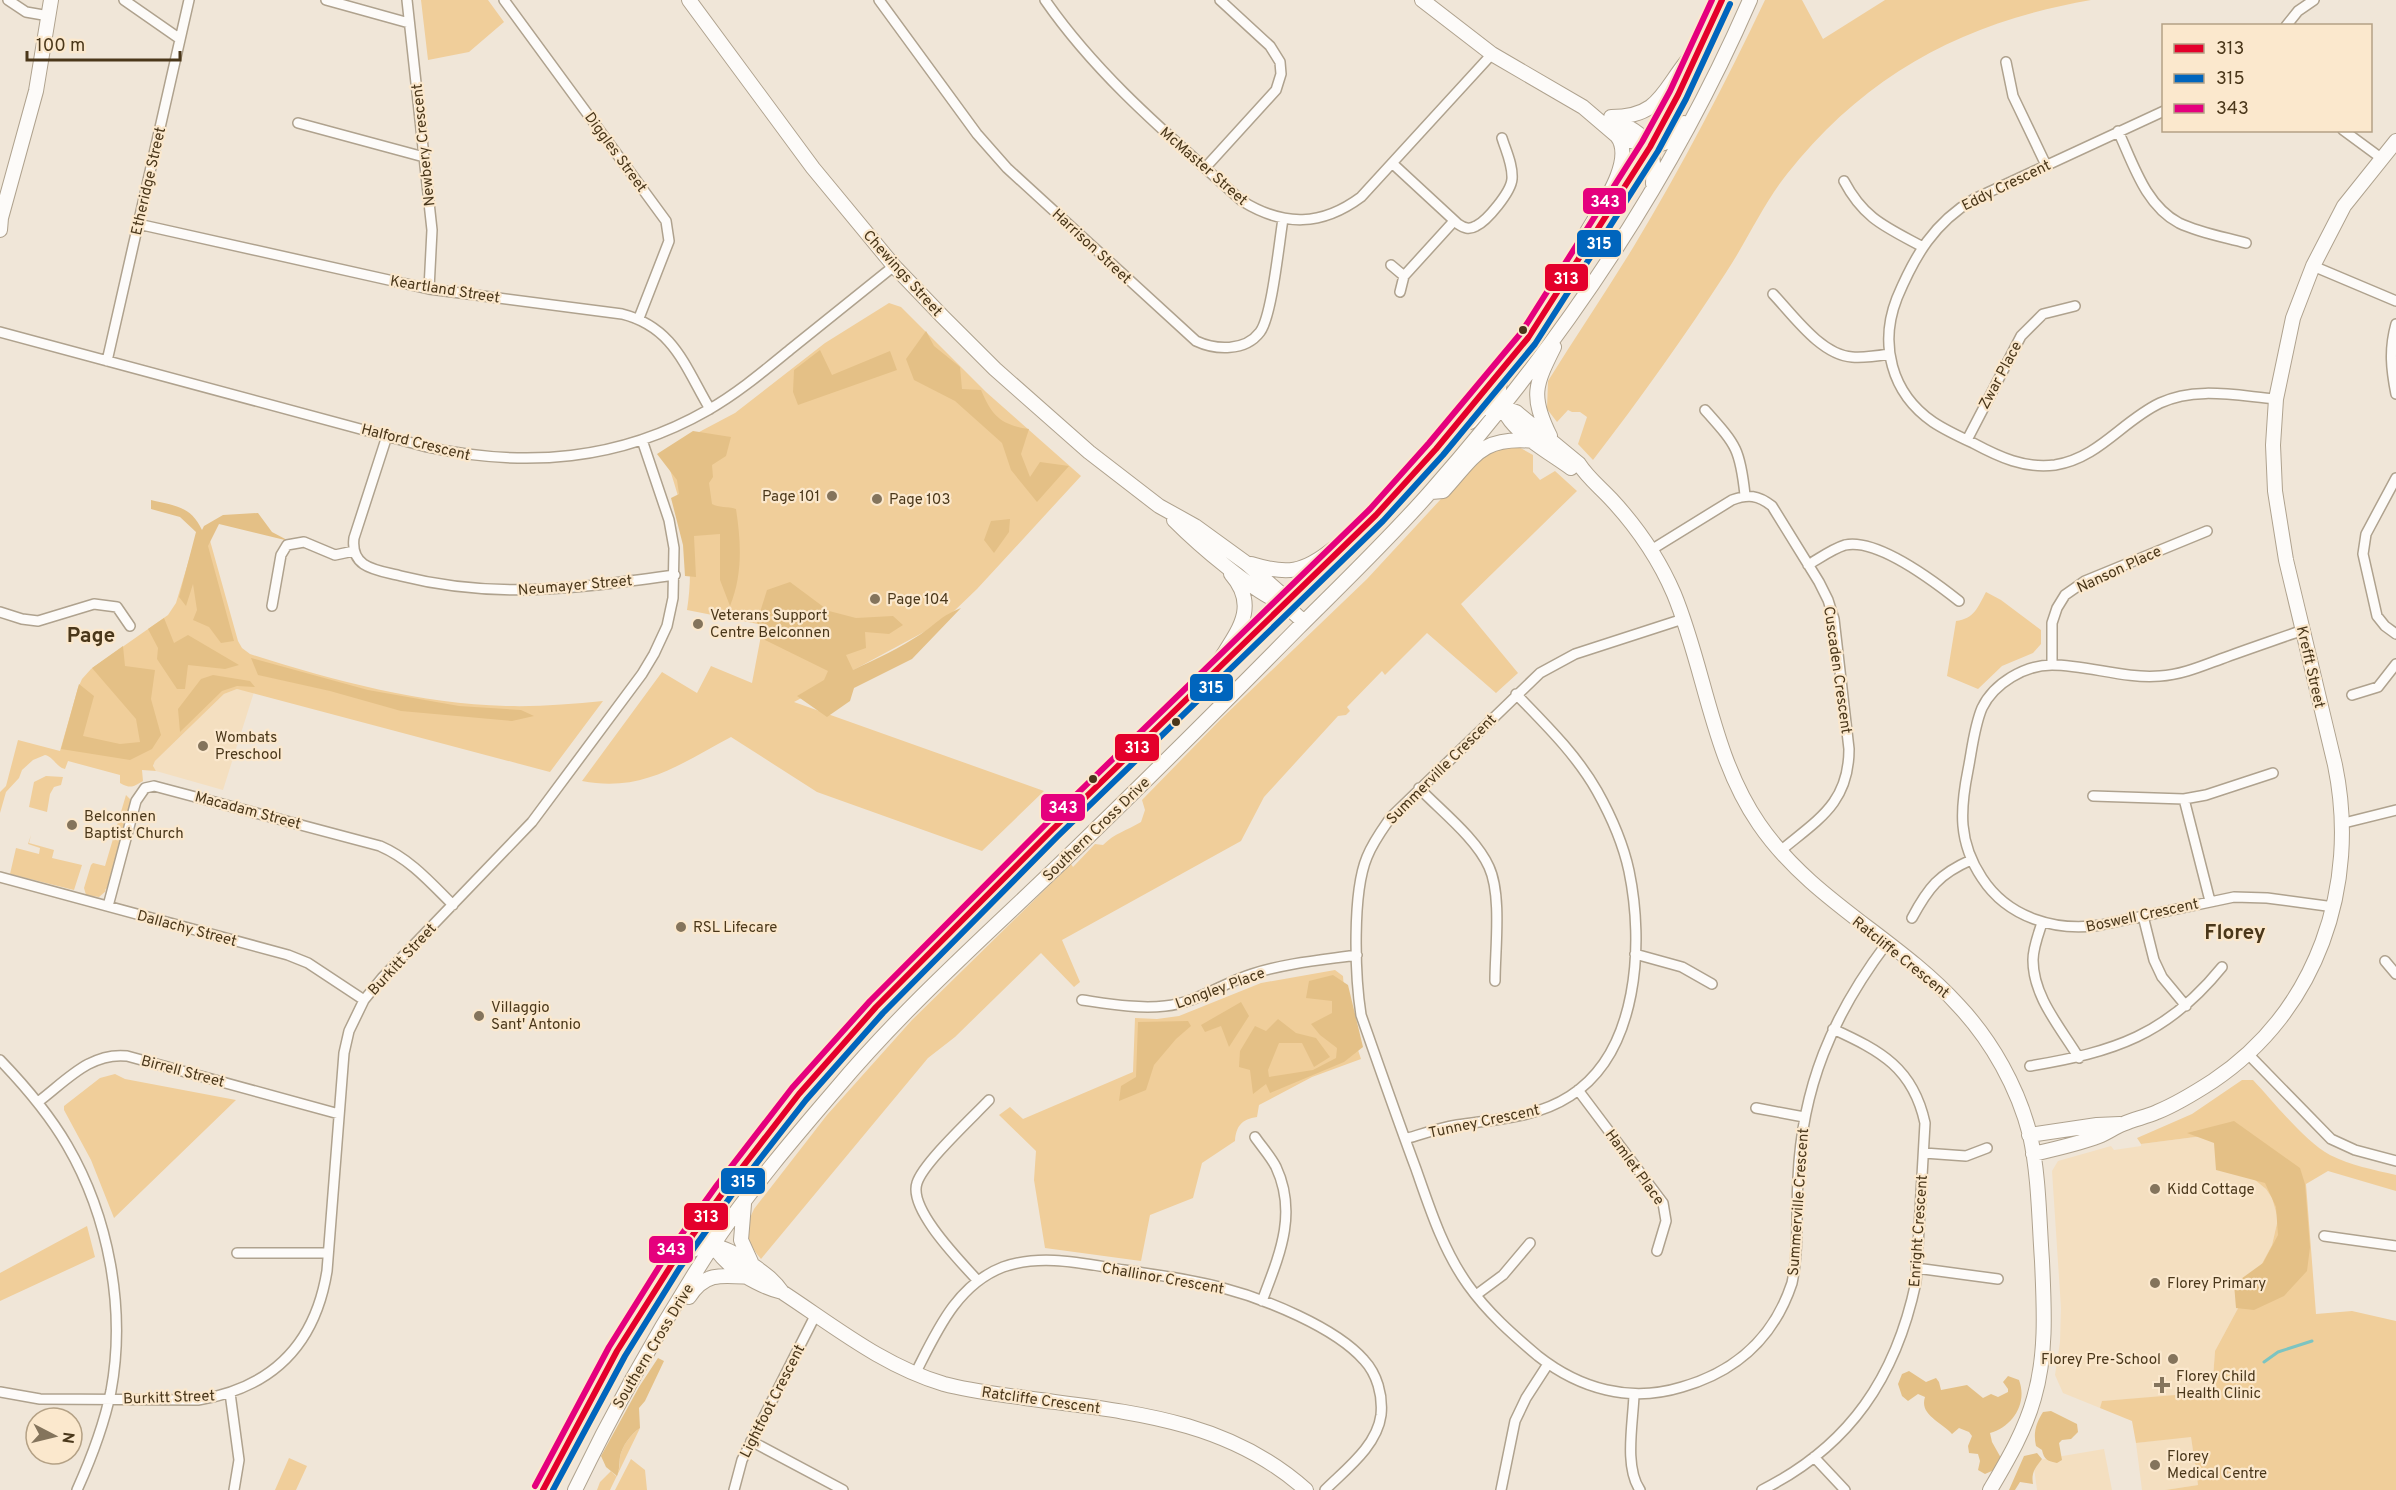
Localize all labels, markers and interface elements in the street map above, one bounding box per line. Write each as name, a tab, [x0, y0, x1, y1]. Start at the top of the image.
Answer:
scale bar	[27, 24, 180, 62]
legend	[2162, 24, 2372, 132]
text: 100 m	[36, 35, 85, 58]
text: 313	[2216, 38, 2244, 61]
text: 315	[2216, 68, 2245, 91]
street label: Newbery Crescent	[409, 83, 440, 207]
text: 343	[2216, 98, 2249, 121]
street label: Diggles Street	[579, 109, 650, 197]
street label: McMaster Street	[1155, 124, 1251, 211]
street label: Etheridge Street	[128, 125, 171, 237]
street label: Eddy Crescent	[1959, 157, 2054, 216]
line badge: 343	[1582, 187, 1627, 215]
text: 343	[1590, 193, 1620, 213]
street label: Harrison Street	[1047, 205, 1135, 289]
street label: Chewings Street	[858, 227, 946, 321]
line badge: 315	[1576, 229, 1622, 258]
text: 315	[1586, 235, 1612, 255]
line badge: 313	[1544, 263, 1589, 292]
text: 313	[1553, 270, 1579, 290]
street label: Keartland Street	[388, 272, 501, 309]
unlabelled marker	[1517, 324, 1529, 336]
street label: Zwar Place	[1976, 338, 2027, 413]
street label: Halford Crescent	[359, 421, 472, 466]
place label: Page 101	[762, 488, 820, 507]
marker: Page 101	[825, 489, 839, 503]
place label: Page 103	[889, 491, 951, 510]
marker: Page 103	[870, 492, 884, 506]
street label: Nanson Place	[2074, 543, 2165, 598]
street label: Neumayer Street	[517, 572, 633, 601]
place label: Page 104	[887, 591, 949, 610]
marker: Page 104	[868, 592, 882, 606]
street label: Cuscaden Crescent	[1818, 605, 1855, 735]
place label: Veterans Support Centre Belconnen	[710, 607, 830, 643]
marker: Veterans Support Centre Belconnen	[691, 617, 705, 631]
district label: Page	[67, 623, 115, 650]
street label: Krefft Street	[2291, 624, 2328, 710]
line badge: 315	[1189, 673, 1234, 702]
text: 315	[1198, 679, 1224, 699]
street label: Summerville Crescent	[1383, 711, 1501, 829]
unlabelled marker	[1170, 716, 1182, 728]
place label: Wombats Preschool	[215, 729, 282, 765]
line badge: 313	[1114, 733, 1160, 762]
marker: Wombats Preschool	[196, 739, 210, 753]
text: 313	[1124, 739, 1150, 759]
unlabelled marker	[1087, 773, 1099, 785]
street label: Southern Cross Drive	[1039, 774, 1155, 886]
street label: Macadam Street	[192, 788, 303, 835]
line badge: 343	[1040, 793, 1086, 822]
text: 343	[1048, 799, 1078, 819]
place label: Belconnen Baptist Church	[84, 808, 184, 844]
marker: Belconnen Baptist Church	[65, 818, 79, 832]
street label: Boswell Crescent	[2084, 895, 2200, 938]
street label: Dallachy Street	[135, 907, 239, 952]
street label: Ratcliffe Crescent	[1848, 913, 1953, 1003]
place label: RSL Lifecare	[693, 919, 777, 938]
street label: Burkitt Street	[365, 920, 441, 1000]
marker: RSL Lifecare	[674, 920, 688, 934]
district label: Florey	[2204, 920, 2266, 947]
street label: Longley Place	[1173, 964, 1268, 1014]
place label: Villaggio Sant' Antonio	[491, 999, 581, 1035]
marker: Villaggio Sant' Antonio	[472, 1009, 486, 1023]
street label: Birrell Street	[139, 1052, 226, 1093]
street label: Tunney Crescent	[1427, 1101, 1542, 1144]
street label: Hamlet Place	[1600, 1126, 1668, 1209]
street label: Summerville Crescent	[1785, 1128, 1814, 1277]
line badge: 315	[720, 1167, 766, 1195]
text: 315	[730, 1173, 756, 1193]
street label: Enright Crescent	[1906, 1174, 1933, 1288]
place label: Kidd Cottage	[2167, 1181, 2255, 1200]
marker: Kidd Cottage	[2148, 1182, 2162, 1196]
line badge: 313	[683, 1202, 729, 1231]
text: 313	[693, 1208, 719, 1228]
line badge: 343	[648, 1235, 694, 1264]
text: 343	[656, 1241, 686, 1261]
street label: Challinor Crescent	[1100, 1259, 1225, 1300]
place label: Florey Primary	[2167, 1275, 2266, 1294]
marker: Florey Primary	[2148, 1276, 2162, 1290]
street label: Southern Cross Drive	[610, 1281, 699, 1413]
street label: Lightfoot Crescent	[737, 1342, 810, 1462]
place label: Florey Pre-School	[2041, 1351, 2161, 1370]
marker: Florey Pre-School	[2166, 1352, 2180, 1366]
place label: Florey Child Health Clinic	[2176, 1368, 2261, 1404]
marker: Florey Child Health Clinic	[2153, 1376, 2171, 1394]
street label: Ratcliffe Crescent	[980, 1384, 1101, 1419]
street label: Burkitt Street	[123, 1387, 215, 1410]
north arrow	[24, 1406, 84, 1466]
text: N	[56, 1431, 78, 1445]
place label: Florey Medical Centre	[2167, 1448, 2267, 1484]
marker: Florey Medical Centre	[2148, 1458, 2162, 1472]

